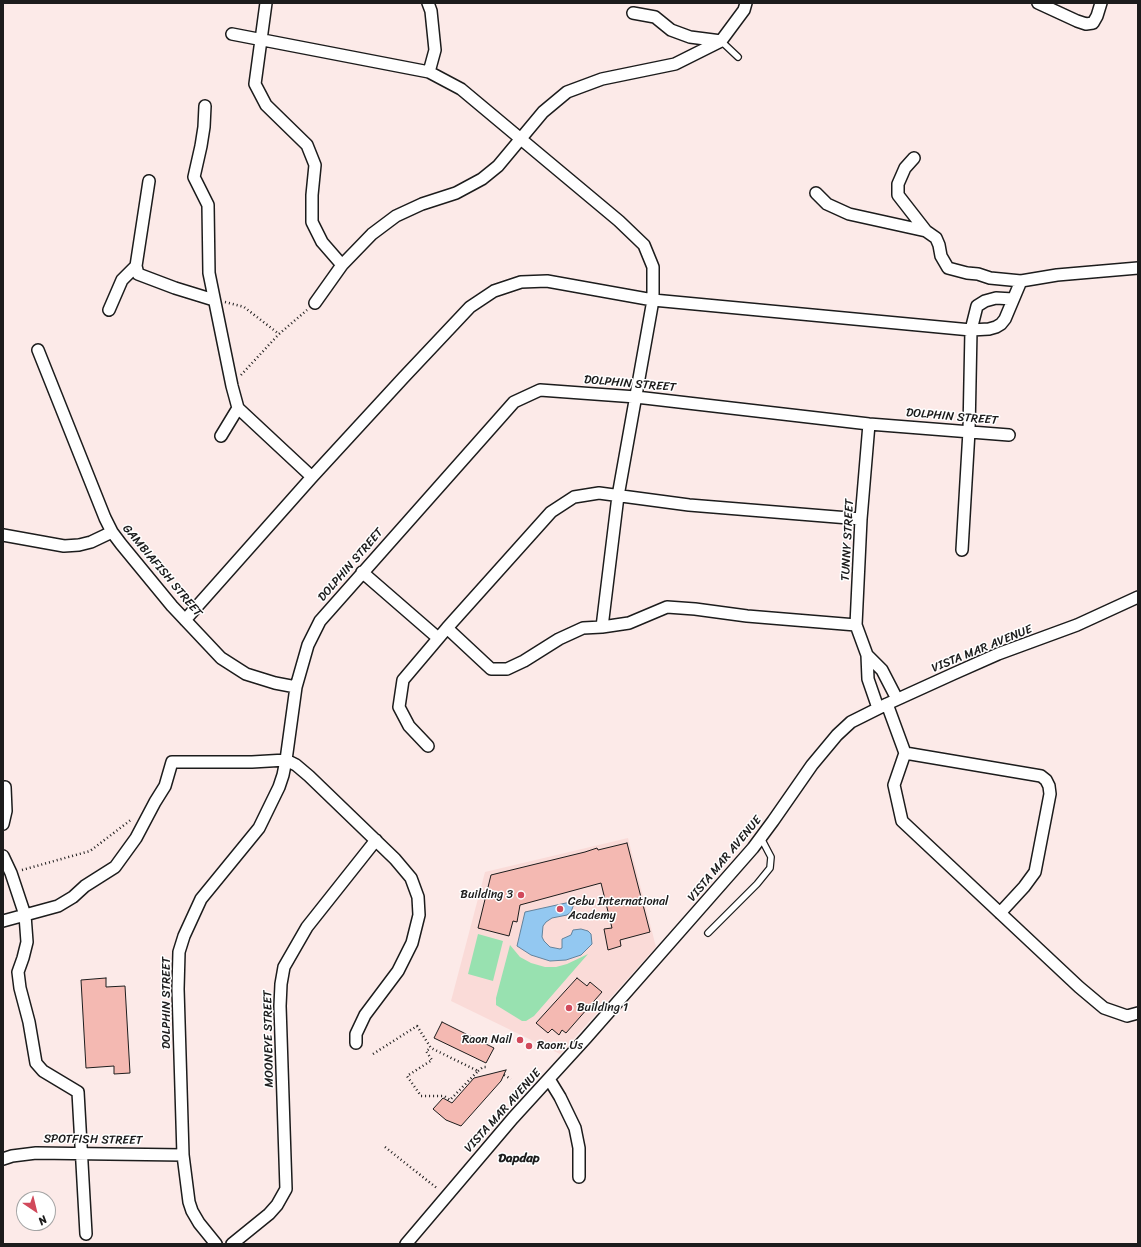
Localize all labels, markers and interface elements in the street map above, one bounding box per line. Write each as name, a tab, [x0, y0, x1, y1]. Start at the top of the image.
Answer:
street label: DOLPHIN STREET	[583, 373, 677, 395]
street label: DOLPHIN STREET	[905, 406, 999, 428]
street label: TUNNY STREET	[839, 499, 857, 581]
street label: GAMBIAFISH STREET	[119, 522, 205, 620]
street label: DOLPHIN STREET	[315, 525, 387, 605]
street label: VISTA MAR AVENUE	[930, 622, 1034, 676]
street label: VISTA MAR AVENUE	[685, 813, 765, 905]
place label: Building 3	[460, 888, 513, 902]
marker: Building 3	[516, 890, 526, 900]
place label: Cebu International Academy	[568, 895, 668, 923]
marker: Cebu International Academy	[555, 904, 565, 914]
street label: DOLPHIN STREET	[160, 957, 174, 1049]
street label: MOONEYE STREET	[261, 990, 277, 1088]
place label: Building 1	[577, 1001, 628, 1015]
marker: Building 1	[564, 1003, 574, 1013]
place label: Raon Nail	[462, 1033, 512, 1047]
marker: Raon Nail	[515, 1035, 525, 1045]
place label: Raon: Us	[537, 1039, 583, 1053]
marker: Raon: Us	[524, 1041, 534, 1051]
street label: VISTA MAR AVENUE	[462, 1066, 544, 1156]
street label: SPOTFISH STREET	[44, 1132, 142, 1148]
district label: Dapdap	[498, 1151, 540, 1167]
north arrow	[16, 1191, 56, 1231]
text: N	[34, 1210, 51, 1230]

